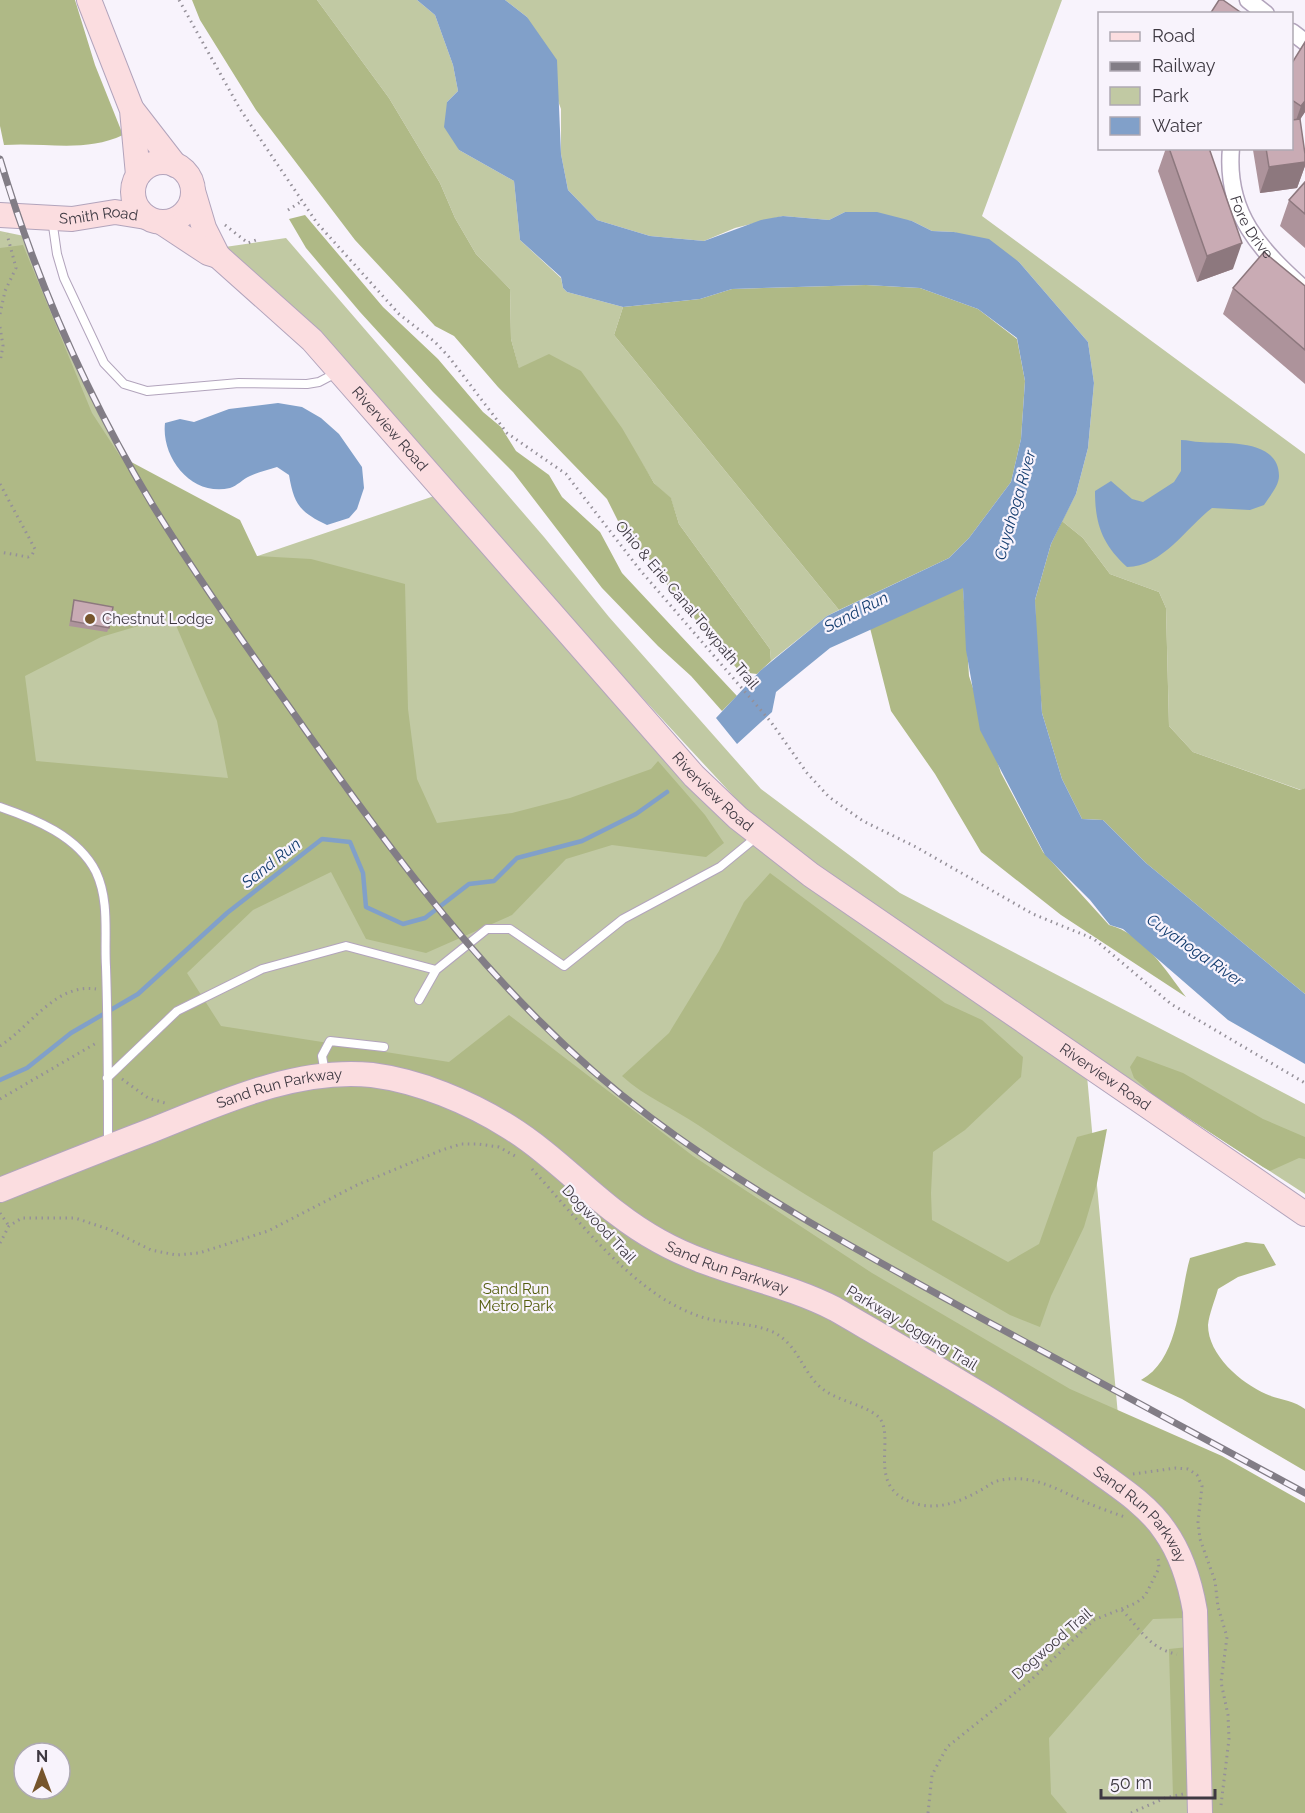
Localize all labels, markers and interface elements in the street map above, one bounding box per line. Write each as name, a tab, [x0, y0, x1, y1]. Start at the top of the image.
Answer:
legend	[1098, 12, 1293, 150]
text: Road	[1152, 25, 1195, 46]
text: Railway	[1152, 55, 1216, 76]
text: Park	[1152, 85, 1189, 106]
text: Water	[1152, 115, 1203, 136]
street label: Fore Drive	[1226, 194, 1277, 263]
street label: Smith Road	[58, 203, 139, 229]
street label: Riverview Road	[348, 383, 432, 475]
water label: Cuyahoga River	[990, 448, 1040, 562]
street label: Ohio & Erie Canal Towpath Trail	[611, 517, 763, 693]
water label: Sand Run	[820, 588, 891, 637]
place label: Chestnut Lodge	[102, 610, 214, 628]
marker: Chestnut Lodge	[83, 612, 97, 626]
street label: Riverview Road	[668, 748, 757, 835]
water label: Sand Run	[237, 834, 304, 892]
water label: Cuyahoga River	[1143, 910, 1247, 991]
street label: Riverview Road	[1056, 1039, 1154, 1114]
street label: Sand Run Parkway	[214, 1065, 343, 1113]
street label: Dogwood Trail	[558, 1181, 640, 1267]
street label: Sand Run Parkway	[663, 1237, 791, 1298]
park label: Sand Run Metro Park	[478, 1280, 554, 1315]
street label: Parkway Jogging Trail	[843, 1282, 981, 1375]
street label: Sand Run Parkway	[1090, 1462, 1190, 1566]
street label: Dogwood Trail	[1008, 1604, 1096, 1684]
north arrow	[12, 1741, 72, 1801]
text: N	[36, 1747, 48, 1766]
scale bar	[1101, 1762, 1215, 1800]
text: 50 m	[1110, 1772, 1152, 1793]

